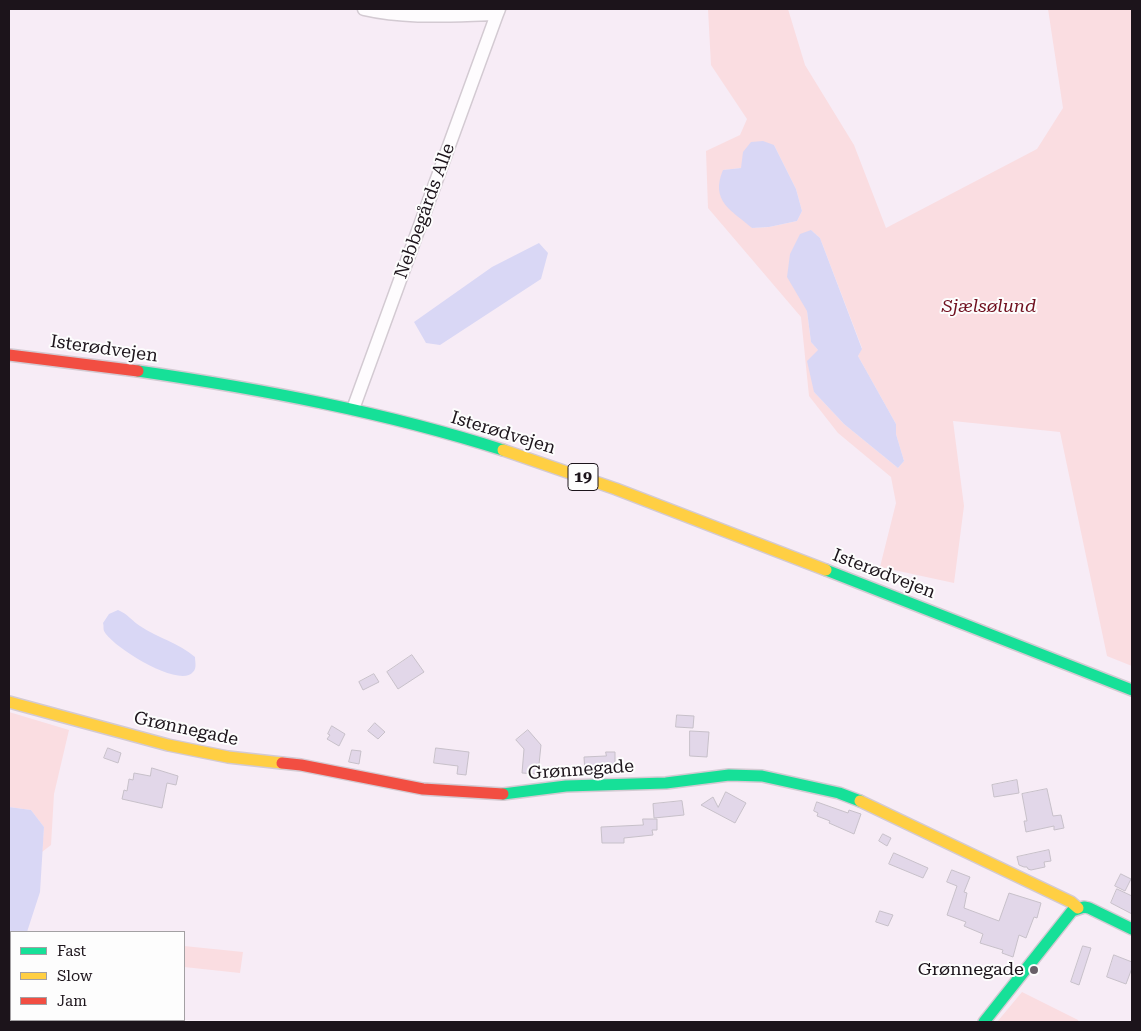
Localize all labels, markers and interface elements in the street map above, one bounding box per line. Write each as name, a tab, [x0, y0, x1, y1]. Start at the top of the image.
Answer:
street label: Nebbegårds Alle	[391, 140, 459, 282]
park label: Sjælsølund	[942, 296, 1036, 318]
street label: Isterødvejen	[49, 331, 159, 367]
street label: Isterødvejen	[448, 407, 558, 459]
road number: 19	[568, 464, 598, 491]
street label: Isterødvejen	[830, 545, 938, 603]
street label: Grønnegade	[132, 707, 240, 751]
street label: Grønnegade	[527, 756, 635, 784]
legend	[10, 931, 185, 1021]
text: Fast	[57, 942, 86, 960]
place label: Grønnegade	[918, 959, 1024, 981]
marker: Grønnegade	[1028, 964, 1040, 976]
text: Slow	[57, 967, 92, 985]
text: Jam	[57, 992, 87, 1010]

